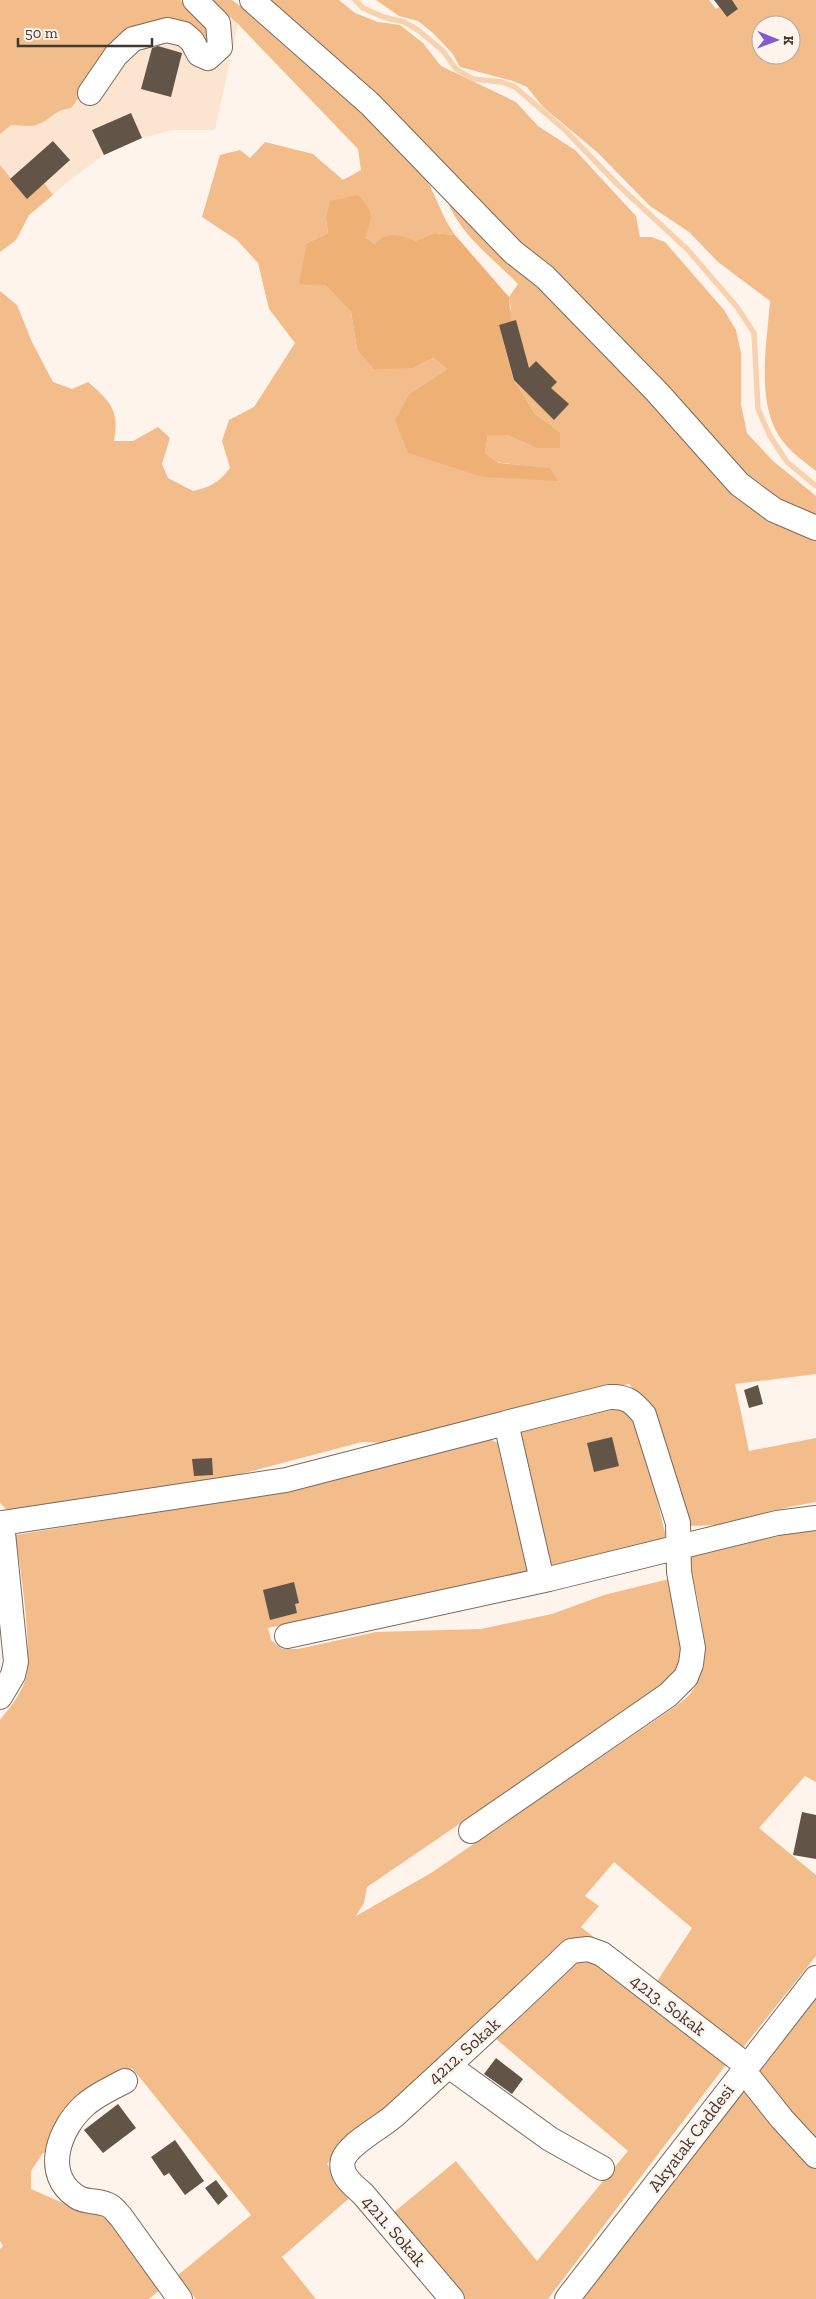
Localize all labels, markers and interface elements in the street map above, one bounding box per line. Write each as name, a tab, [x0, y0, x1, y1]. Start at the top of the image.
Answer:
scale bar	[18, 15, 151, 47]
north arrow	[751, 15, 801, 65]
text: 50 m	[25, 24, 58, 42]
text: K	[780, 35, 797, 46]
street label: 4213. Sokak	[626, 1969, 711, 2041]
street label: 4212. Sokak	[423, 2013, 505, 2089]
street label: Akyatak Caddesi	[643, 2080, 739, 2196]
street label: 4211. Sokak	[357, 2191, 431, 2272]

